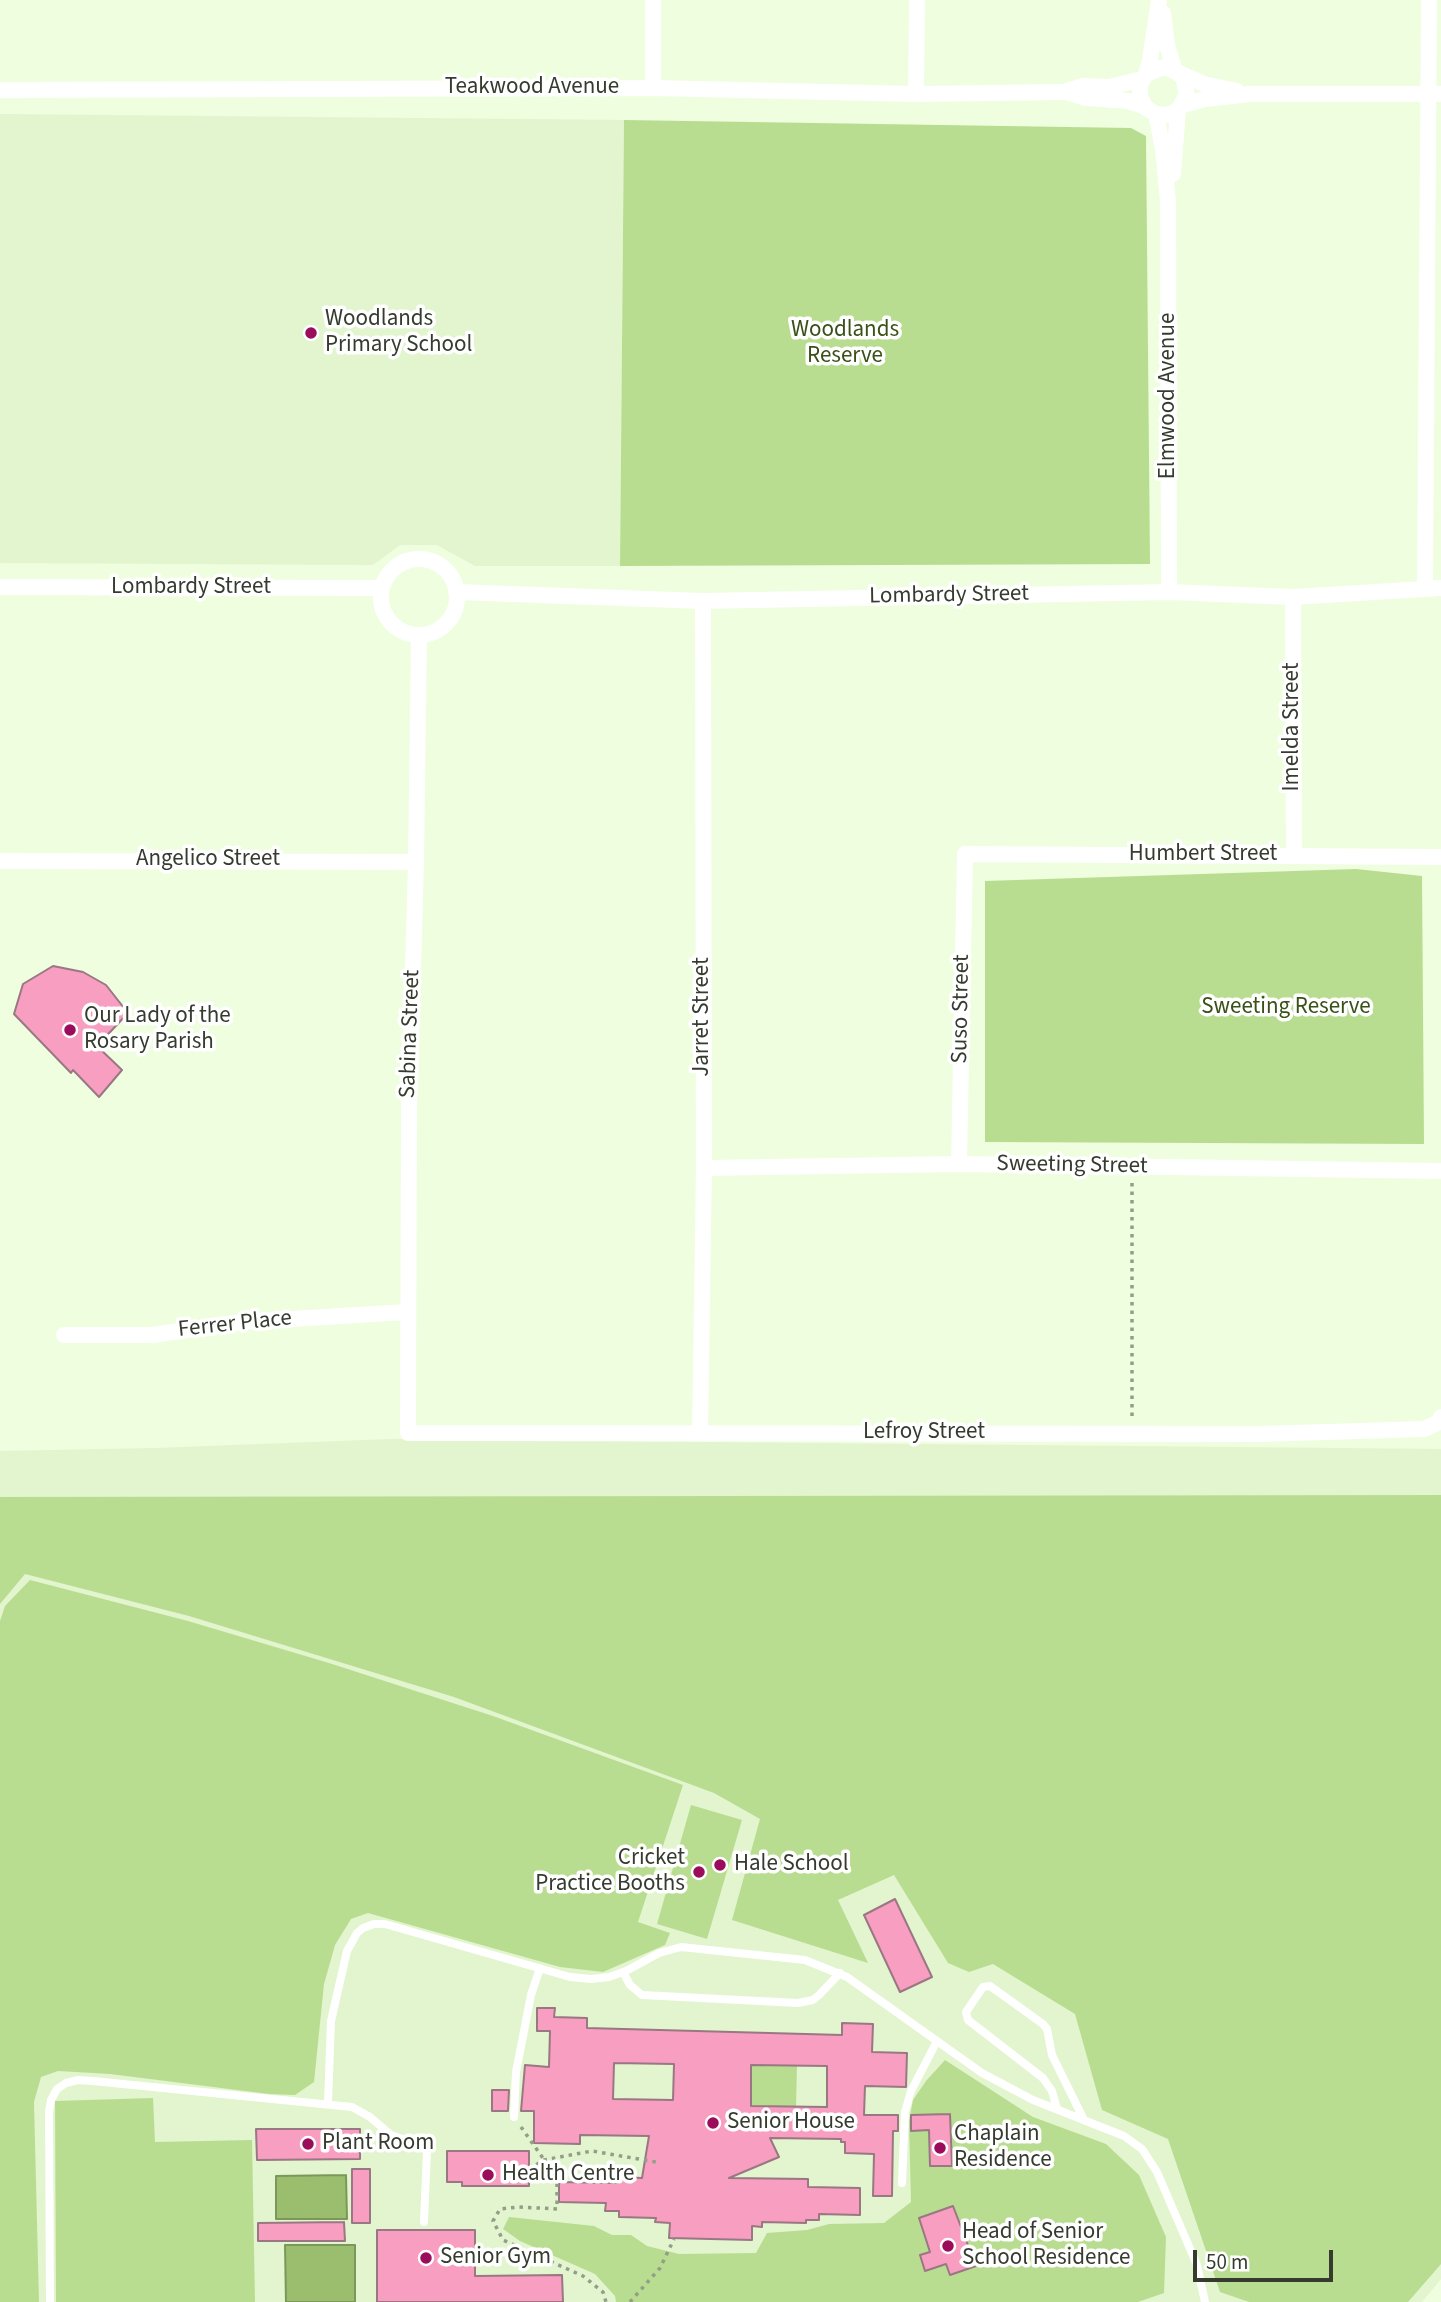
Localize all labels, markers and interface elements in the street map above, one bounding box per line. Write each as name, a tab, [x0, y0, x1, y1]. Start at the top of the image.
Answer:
street label: Teakwood Avenue	[445, 74, 619, 102]
place label: Woodlands Primary School	[325, 306, 472, 360]
street label: Elmwood Avenue	[1155, 313, 1183, 479]
park label: Woodlands Reserve	[791, 317, 899, 371]
marker: Woodlands Primary School	[303, 325, 319, 341]
street label: Lombardy Street	[111, 574, 271, 602]
street label: Lombardy Street	[869, 581, 1029, 611]
street label: Imelda Street	[1279, 663, 1307, 791]
street label: Humbert Street	[1129, 841, 1277, 869]
street label: Angelico Street	[136, 846, 280, 874]
street label: Suso Street	[947, 954, 977, 1064]
street label: Jarret Street	[689, 957, 717, 1077]
street label: Sabina Street	[395, 969, 427, 1099]
park label: Sweeting Reserve	[1201, 994, 1371, 1022]
place label: Our Lady of the Rosary Parish	[84, 1003, 231, 1057]
marker: Our Lady of the Rosary Parish	[62, 1022, 78, 1038]
street label: Sweeting Street	[996, 1151, 1148, 1181]
street label: Ferrer Place	[177, 1305, 293, 1345]
street label: Lefroy Street	[863, 1419, 985, 1447]
place label: Cricket Practice Booths	[535, 1845, 685, 1899]
place label: Hale School	[734, 1851, 849, 1879]
marker: Hale School	[712, 1857, 728, 1873]
marker: Cricket Practice Booths	[691, 1864, 707, 1880]
place label: Senior House	[727, 2109, 855, 2137]
marker: Senior House	[705, 2115, 721, 2131]
place label: Chaplain Residence	[954, 2121, 1052, 2175]
place label: Plant Room	[322, 2130, 434, 2158]
marker: Plant Room	[300, 2136, 316, 2152]
marker: Chaplain Residence	[932, 2140, 948, 2156]
place label: Health Centre	[502, 2161, 634, 2189]
marker: Health Centre	[480, 2167, 496, 2183]
place label: Head of Senior School Residence	[962, 2219, 1130, 2273]
scale bar	[1196, 2236, 1336, 2280]
marker: Head of Senior School Residence	[940, 2238, 956, 2254]
place label: Senior Gym	[440, 2244, 551, 2272]
text: 50 m	[1206, 2247, 1248, 2277]
marker: Senior Gym	[418, 2250, 434, 2266]

